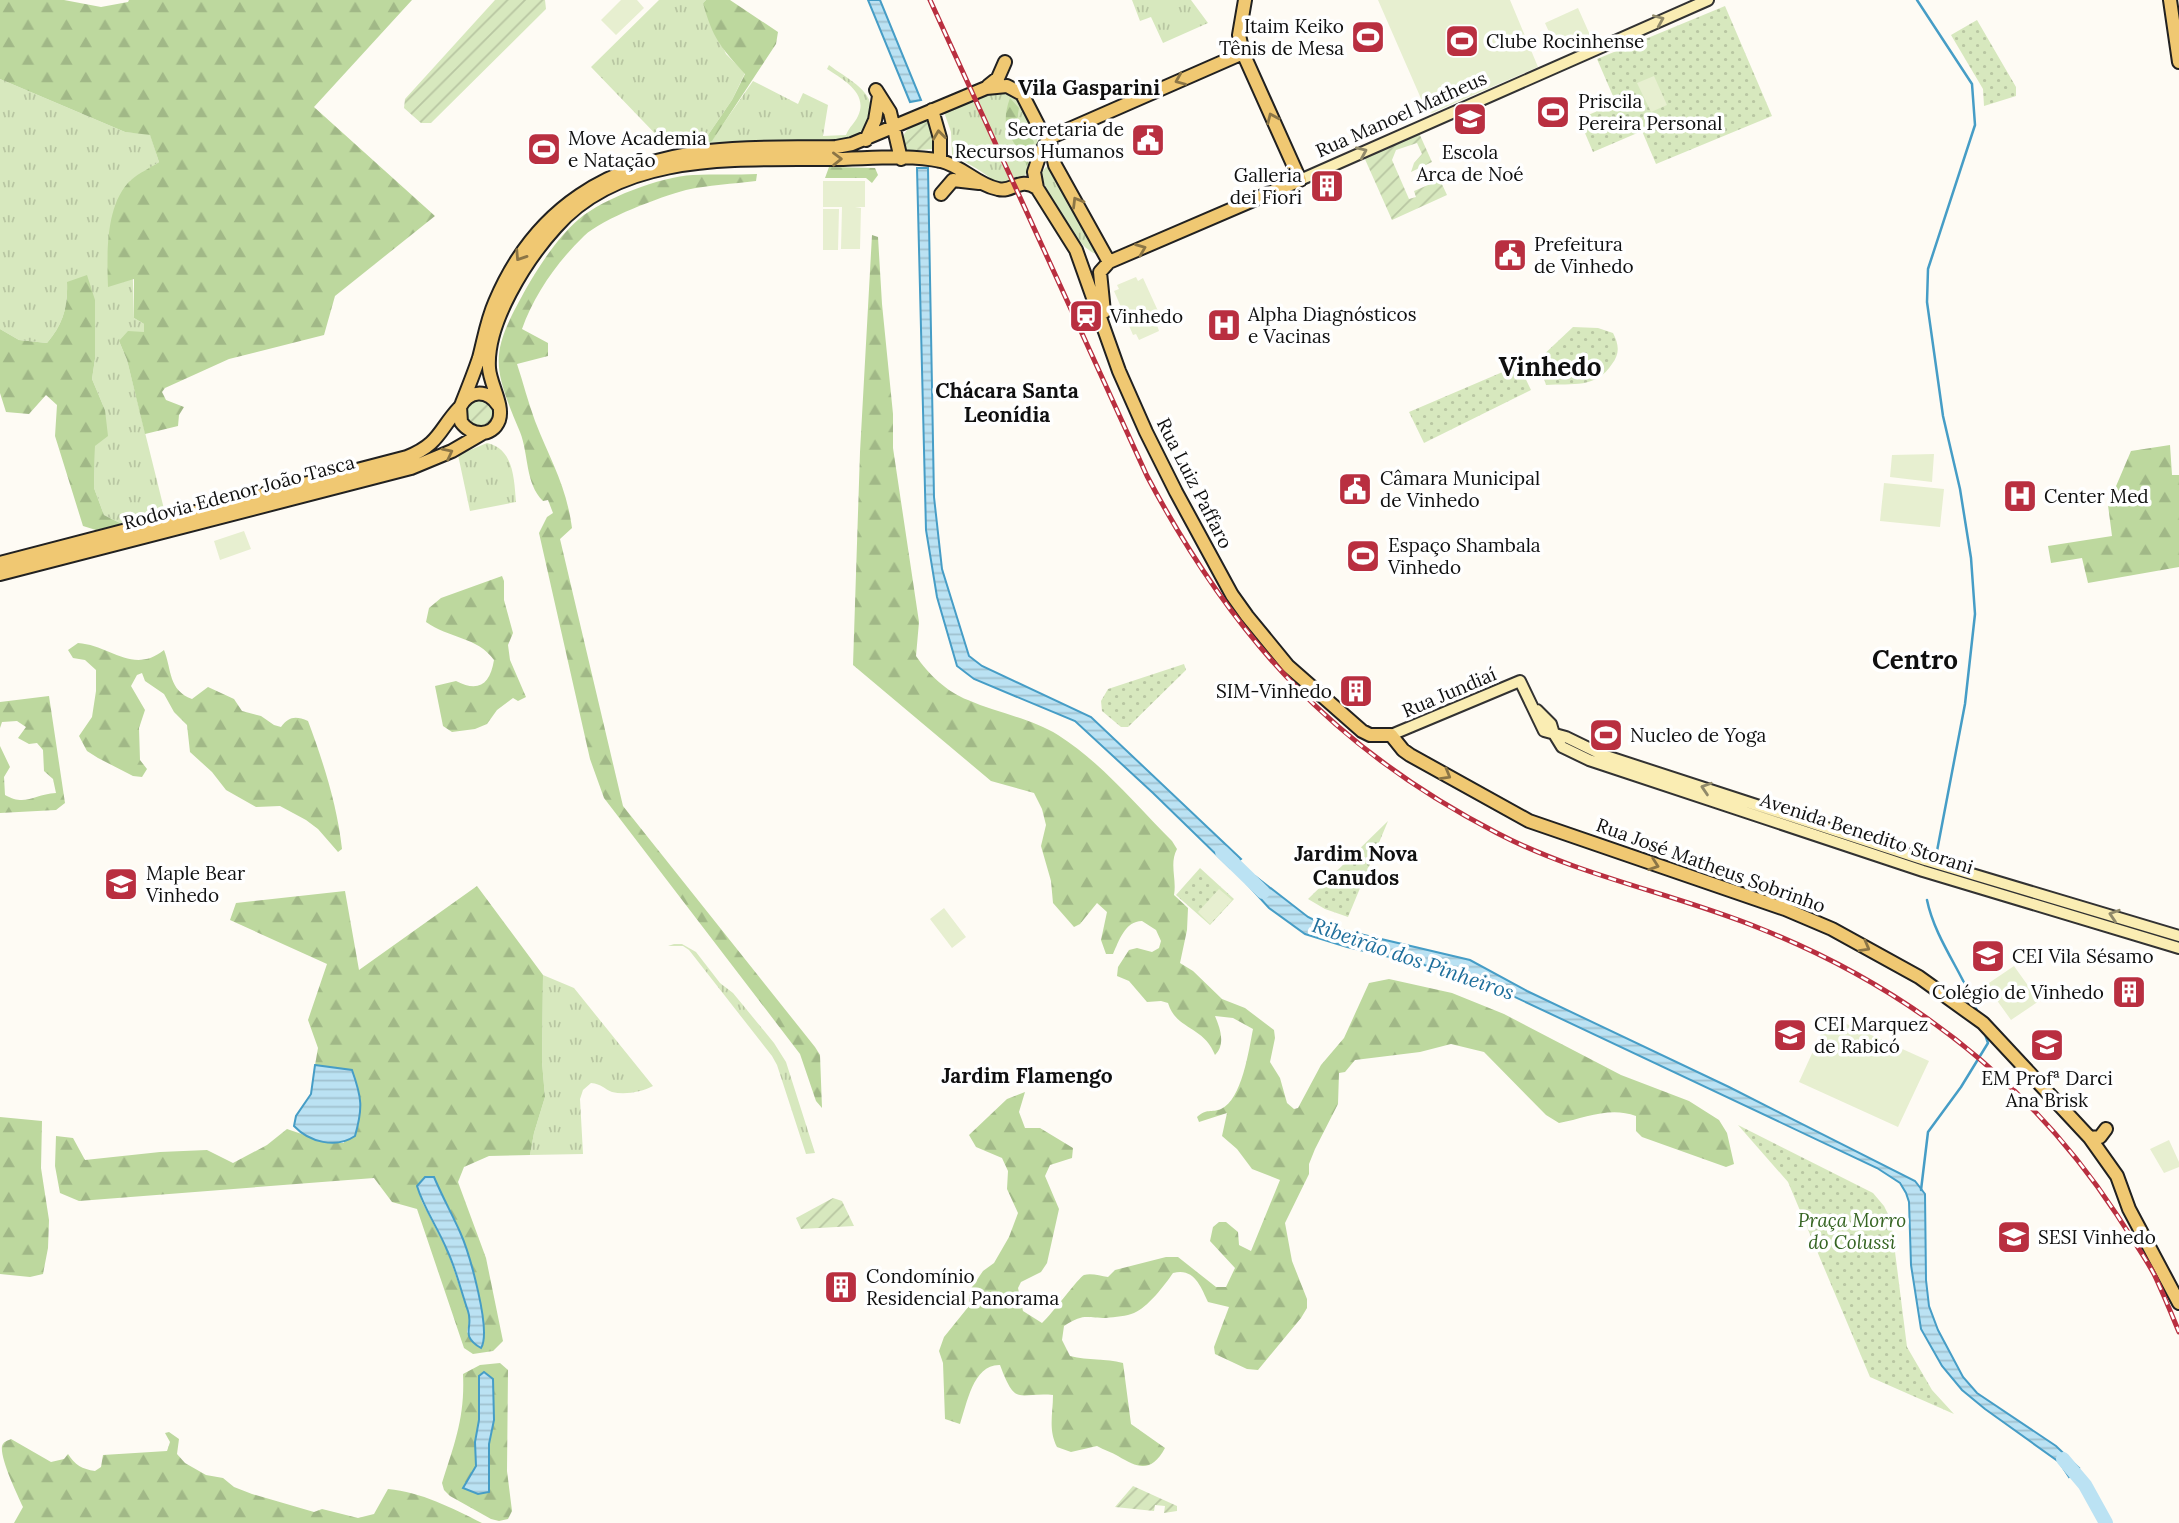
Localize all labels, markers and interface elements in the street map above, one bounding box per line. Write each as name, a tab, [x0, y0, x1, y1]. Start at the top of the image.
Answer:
place label: Itaim Keiko Tênis de Mesa	[1219, 14, 1344, 60]
one-way arrow	[1653, 15, 1665, 29]
sports icon: Itaim Keiko Tênis de Mesa	[1349, 18, 1387, 56]
sports icon: Clube Rocinhense	[1443, 22, 1481, 60]
place label: Clube Rocinhense	[1486, 29, 1644, 53]
street label: Rua Manoel Matheus	[1312, 65, 1490, 163]
one-way arrow	[1175, 72, 1188, 86]
district label: Vila Gasparini	[1018, 74, 1160, 101]
place label: Priscila Pereira Personal	[1578, 89, 1723, 135]
sports icon: Priscila Pereira Personal	[1534, 93, 1572, 131]
school or university icon: Escola Arca de Noé	[1451, 100, 1489, 138]
one-way arrow	[1266, 113, 1280, 125]
place label: Secretaria de Recursos Humanos	[955, 117, 1124, 163]
public building icon: Secretaria de Recursos Humanos	[1129, 121, 1167, 159]
place label: Move Academia e Natação	[568, 126, 707, 172]
one-way arrow	[931, 129, 946, 141]
sports icon: Move Academia e Natação	[525, 130, 563, 168]
place label: Escola Arca de Noé	[1415, 140, 1524, 186]
one-way arrow	[1355, 146, 1367, 160]
one-way arrow	[832, 151, 842, 167]
place label: Galleria dei Fiori	[1230, 163, 1302, 209]
building icon: Galleria dei Fiori	[1308, 167, 1346, 205]
one-way arrow	[1072, 196, 1085, 209]
place label: Prefeitura de Vinhedo	[1534, 232, 1634, 278]
public building icon: Prefeitura de Vinhedo	[1491, 236, 1529, 274]
one-way arrow	[1135, 243, 1147, 257]
one-way arrow	[516, 248, 529, 261]
station icon: Vinhedo	[1067, 297, 1105, 335]
place label: Alpha Diagnósticos e Vacinas	[1247, 302, 1417, 348]
place label: Vinhedo	[1109, 304, 1183, 328]
hospital icon: Alpha Diagnósticos e Vacinas	[1205, 306, 1243, 344]
district label: Vinhedo	[1498, 350, 1602, 383]
district label: Chácara Santa Leonídia	[935, 377, 1079, 428]
street label: Rua Luiz Paffaro	[1152, 414, 1238, 552]
one-way arrow	[441, 447, 453, 461]
street label: Rodovia Edenor João Tasca	[121, 449, 358, 534]
place label: Câmara Municipal de Vinhedo	[1380, 466, 1540, 512]
public building icon: Câmara Municipal de Vinhedo	[1336, 470, 1374, 508]
hospital icon: Center Med	[2001, 477, 2039, 515]
place label: Center Med	[2044, 484, 2149, 508]
place label: Espaço Shambala Vinhedo	[1387, 533, 1541, 579]
sports icon: Espaço Shambala Vinhedo	[1344, 537, 1382, 575]
district label: Centro	[1872, 643, 1958, 676]
street label: Rua Jundiaí	[1398, 661, 1500, 723]
building icon: SIM-Vinhedo	[1337, 672, 1375, 710]
place label: SIM-Vinhedo	[1216, 679, 1332, 703]
sports icon: Nucleo de Yoga	[1587, 716, 1625, 754]
place label: Nucleo de Yoga	[1630, 723, 1766, 747]
one-way arrow	[1438, 767, 1451, 780]
one-way arrow	[1701, 782, 1713, 796]
street label: Avenida Benedito Storani	[1756, 787, 1977, 879]
street label: Rua José Matheus Sobrinho	[1593, 812, 1829, 918]
district label: Jardim Nova Canudos	[1294, 840, 1418, 891]
one-way arrow	[1647, 857, 1660, 871]
place label: Maple Bear Vinhedo	[145, 861, 246, 907]
school or university icon: Maple Bear Vinhedo	[102, 865, 140, 903]
one-way arrow	[2108, 909, 2120, 924]
water label: Ribeirão dos Pinheiros	[1308, 911, 1518, 1006]
school or university icon: CEI Vila Sésamo	[1969, 937, 2007, 975]
one-way arrow	[1858, 939, 1871, 952]
place label: CEI Vila Sésamo	[2012, 944, 2154, 968]
building icon: Colégio de Vinhedo	[2110, 973, 2148, 1011]
place label: Colégio de Vinhedo	[1932, 980, 2104, 1004]
place label: CEI Marquez de Rabicó	[1814, 1012, 1928, 1058]
school or university icon: CEI Marquez de Rabicó	[1771, 1016, 1809, 1054]
school or university icon: EM Profª Darci Ana Brisk	[2028, 1026, 2066, 1064]
district label: Jardim Flamengo	[941, 1062, 1113, 1089]
place label: EM Profª Darci Ana Brisk	[1981, 1066, 2113, 1112]
park label: Praça Morro do Colussi	[1798, 1208, 1906, 1254]
school or university icon: SESI Vinhedo	[1995, 1218, 2033, 1256]
place label: SESI Vinhedo	[2038, 1225, 2156, 1249]
place label: Condomínio Residencial Panorama	[866, 1264, 1060, 1310]
building icon: Condomínio Residencial Panorama	[822, 1268, 860, 1306]

